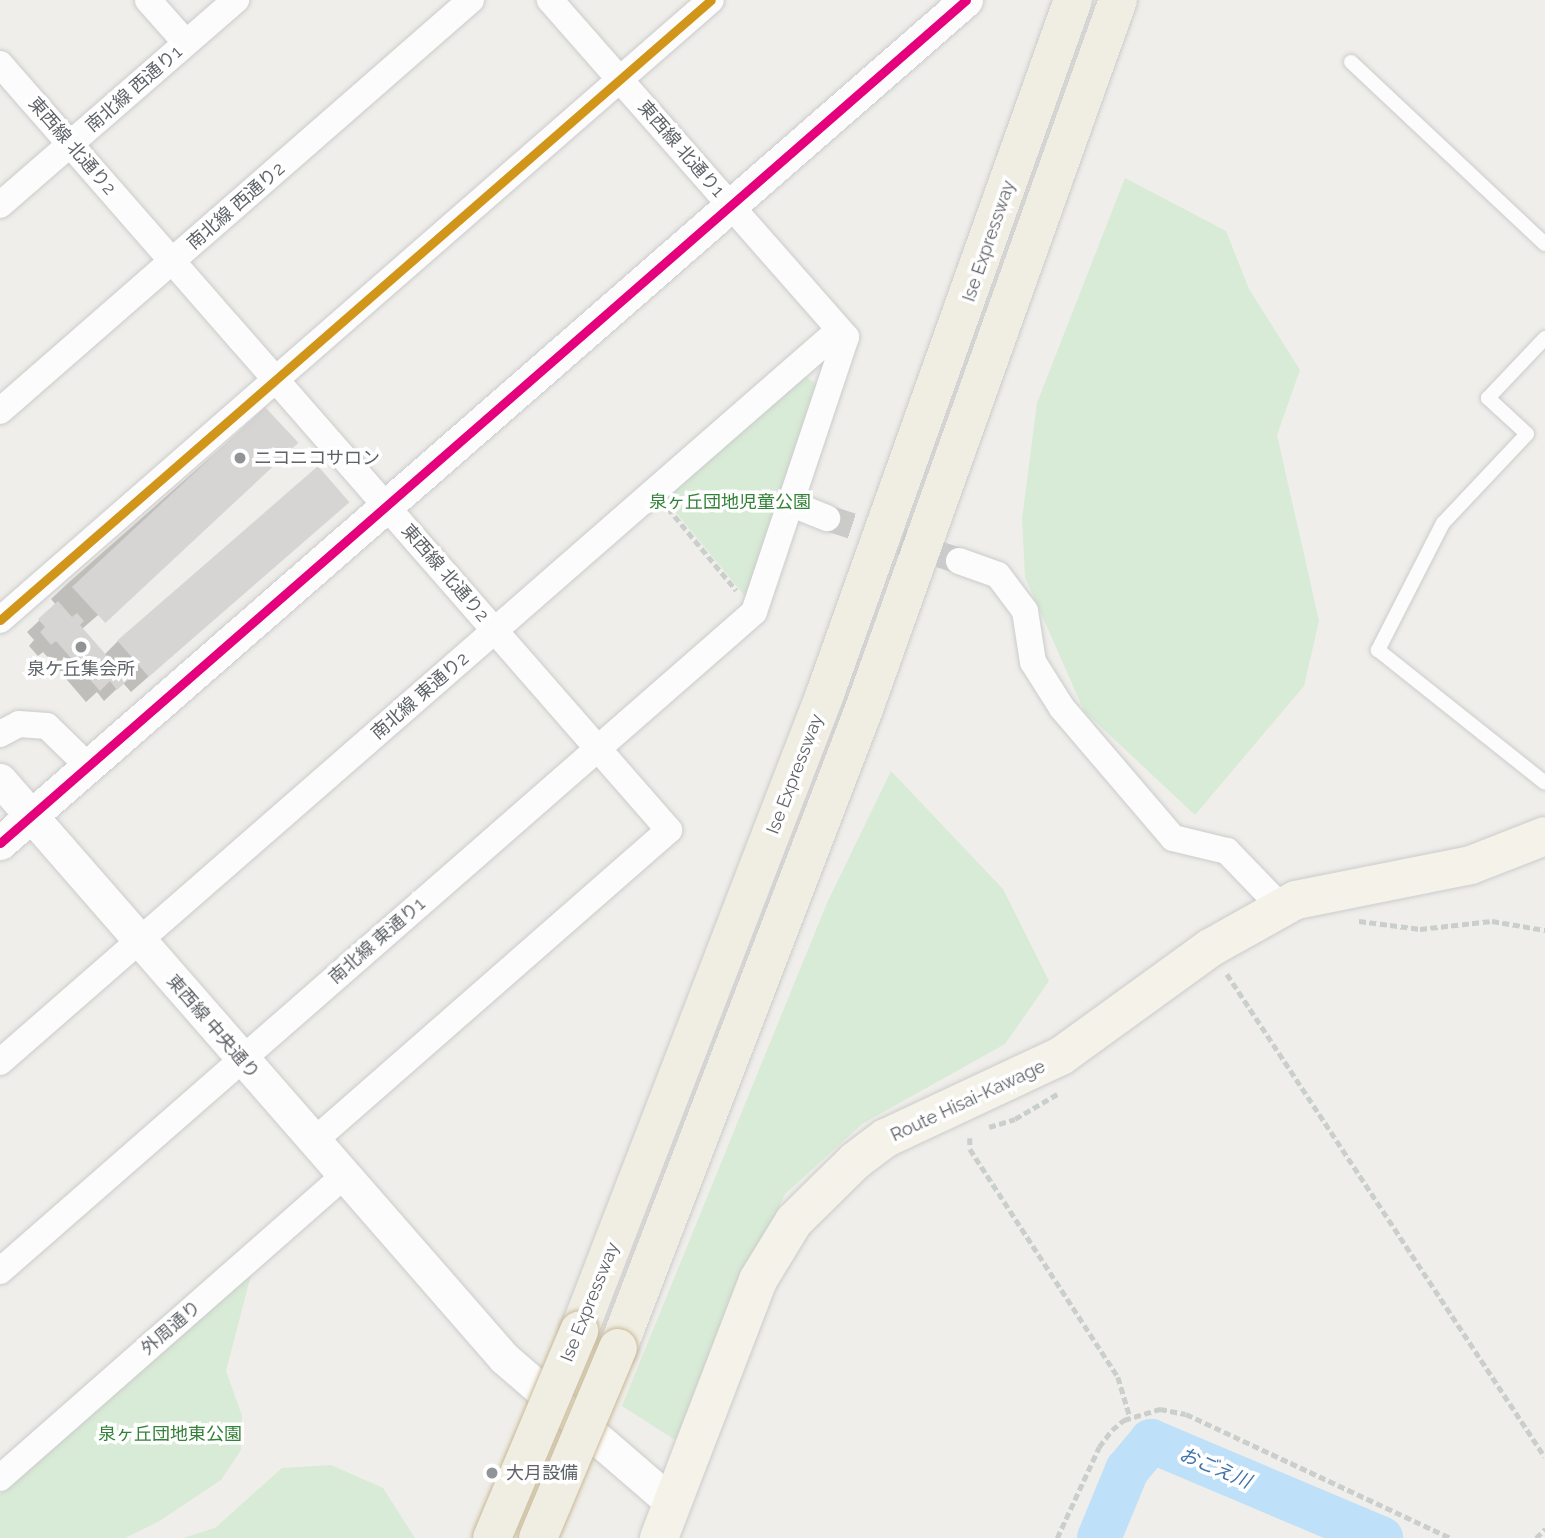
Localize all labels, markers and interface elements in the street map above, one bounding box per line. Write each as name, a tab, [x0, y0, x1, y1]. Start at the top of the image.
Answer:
street label: 南北線 西通り1	[82, 41, 186, 137]
street label: 東西線 北通り2	[24, 93, 120, 199]
street label: 東西線 北通り1	[633, 97, 729, 201]
street label: 南北線 西通り2	[183, 158, 289, 254]
street label: Ise Expressway	[958, 178, 1020, 304]
place label: ニコニコサロン	[254, 447, 380, 469]
marker: ニコニコサロン	[232, 450, 248, 466]
park label: 泉ヶ丘団地児童公園	[649, 491, 811, 513]
street label: 東西線 北通り2	[397, 520, 493, 626]
marker: 泉ケ丘集会所	[73, 639, 89, 655]
street label: 南北線 東通り2	[367, 648, 473, 744]
place label: 泉ケ丘集会所	[27, 658, 135, 680]
street label: Ise Expressway	[762, 711, 828, 837]
street label: 南北線 東通り1	[325, 893, 429, 989]
street label: 東西線 中央通り	[162, 971, 264, 1083]
street label: Route Hisai-Kawage	[887, 1056, 1049, 1146]
street label: Ise Expressway	[556, 1239, 624, 1365]
street label: 外周通り	[137, 1296, 205, 1360]
park label: 泉ヶ丘団地東公園	[98, 1423, 242, 1445]
water label: おごえ川	[1176, 1443, 1254, 1493]
place label: 大月設備	[506, 1462, 578, 1484]
marker: 大月設備	[484, 1465, 500, 1481]

